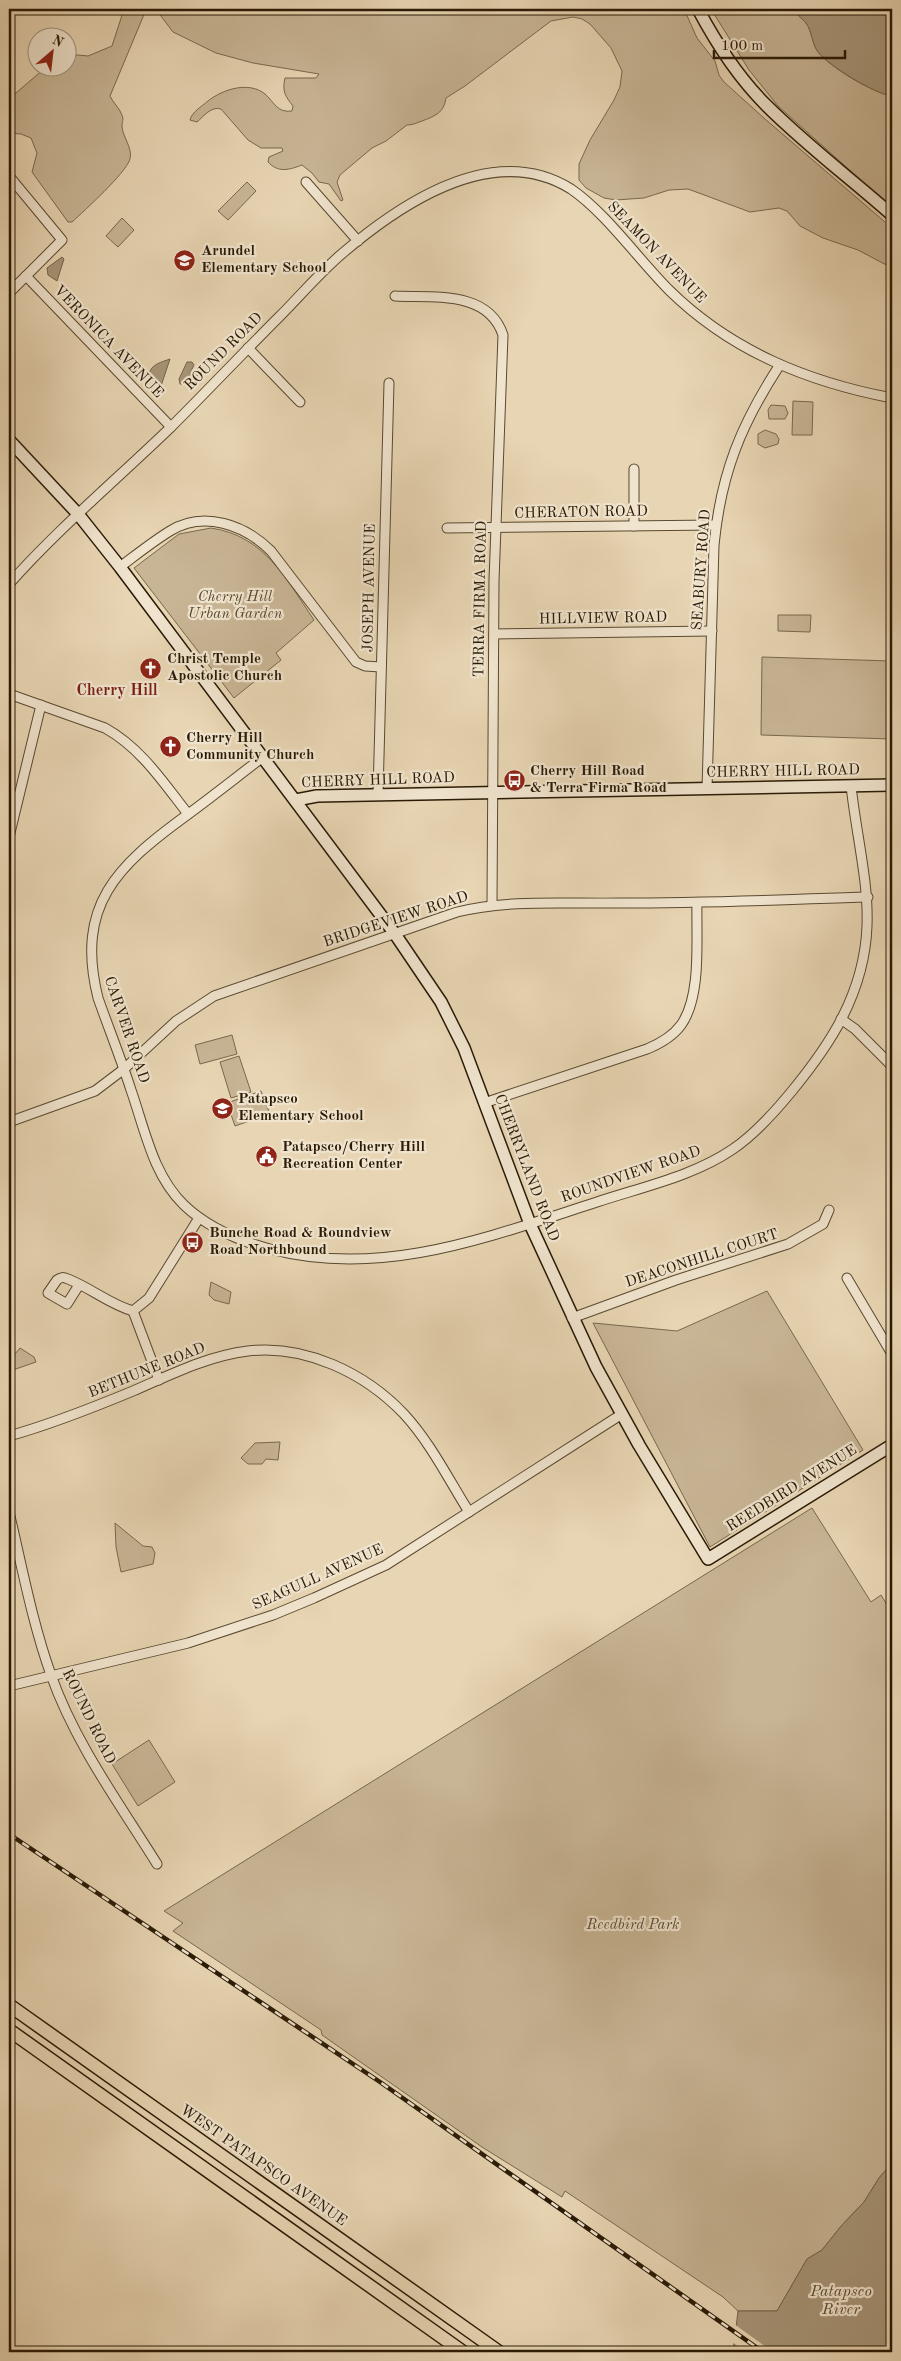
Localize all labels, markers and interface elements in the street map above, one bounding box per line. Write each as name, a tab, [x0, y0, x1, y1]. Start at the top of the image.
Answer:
north arrow	[28, 28, 78, 78]
scale bar	[714, 28, 845, 60]
text: N	[50, 33, 66, 50]
text: 100 m	[721, 39, 763, 54]
street label: SEAMON AVENUE	[604, 199, 708, 307]
place label: Arundel Elementary School	[201, 244, 327, 276]
school or university icon: Arundel Elementary School	[173, 248, 197, 272]
street label: VERONICA AVENUE	[50, 283, 166, 401]
street label: ROUND ROAD	[182, 310, 266, 394]
street label: CHERATON ROAD	[514, 504, 648, 522]
street label: SEABURY ROAD	[690, 509, 714, 631]
street label: TERRA FIRMA ROAD	[472, 521, 490, 677]
street label: JOSEPH AVENUE	[361, 523, 379, 653]
park label: Cherry Hill Urban Garden	[188, 590, 283, 622]
street label: HILLVIEW ROAD	[539, 610, 667, 628]
place label: Christ Temple Apostolic Church	[167, 652, 282, 684]
church icon: Christ Temple Apostolic Church	[139, 656, 163, 680]
district label: Cherry Hill	[76, 683, 158, 699]
place label: Cherry Hill Community Church	[186, 731, 315, 763]
church icon: Cherry Hill Community Church	[158, 735, 182, 759]
street label: CHERRY HILL ROAD	[706, 763, 860, 781]
place label: Cherry Hill Road & Terra Firma Road	[530, 764, 667, 796]
bus stop icon: Cherry Hill Road & Terra Firma Road	[502, 768, 526, 792]
street label: CHERRY HILL ROAD	[301, 771, 455, 791]
street label: BRIDGEVIEW ROAD	[322, 889, 470, 951]
street label: CARVER ROAD	[101, 975, 151, 1085]
place label: Patapsco Elementary School	[238, 1092, 364, 1124]
street label: CHERRYLAND ROAD	[491, 1092, 561, 1244]
school or university icon: Patapsco Elementary School	[210, 1096, 234, 1120]
place label: Patapsco/Cherry Hill Recreation Center	[282, 1140, 425, 1172]
public building icon: Patapsco/Cherry Hill Recreation Center	[254, 1144, 278, 1168]
street label: ROUNDVIEW ROAD	[559, 1144, 703, 1206]
place label: Bunche Road & Roundview Road Northbound	[209, 1226, 392, 1258]
street label: DEACONHILL COURT	[624, 1227, 780, 1291]
bus stop icon: Bunche Road & Roundview Road Northbound	[181, 1230, 205, 1254]
street label: BETHUNE ROAD	[86, 1341, 208, 1401]
street label: REEDBIRD AVENUE	[724, 1443, 860, 1535]
street label: SEAGULL AVENUE	[250, 1542, 386, 1614]
street label: ROUND ROAD	[59, 1667, 117, 1767]
park label: Reedbird Park	[586, 1918, 679, 1933]
street label: WEST PATAPSCO AVENUE	[177, 2103, 349, 2229]
water label: Patapsco River	[809, 2284, 872, 2318]

